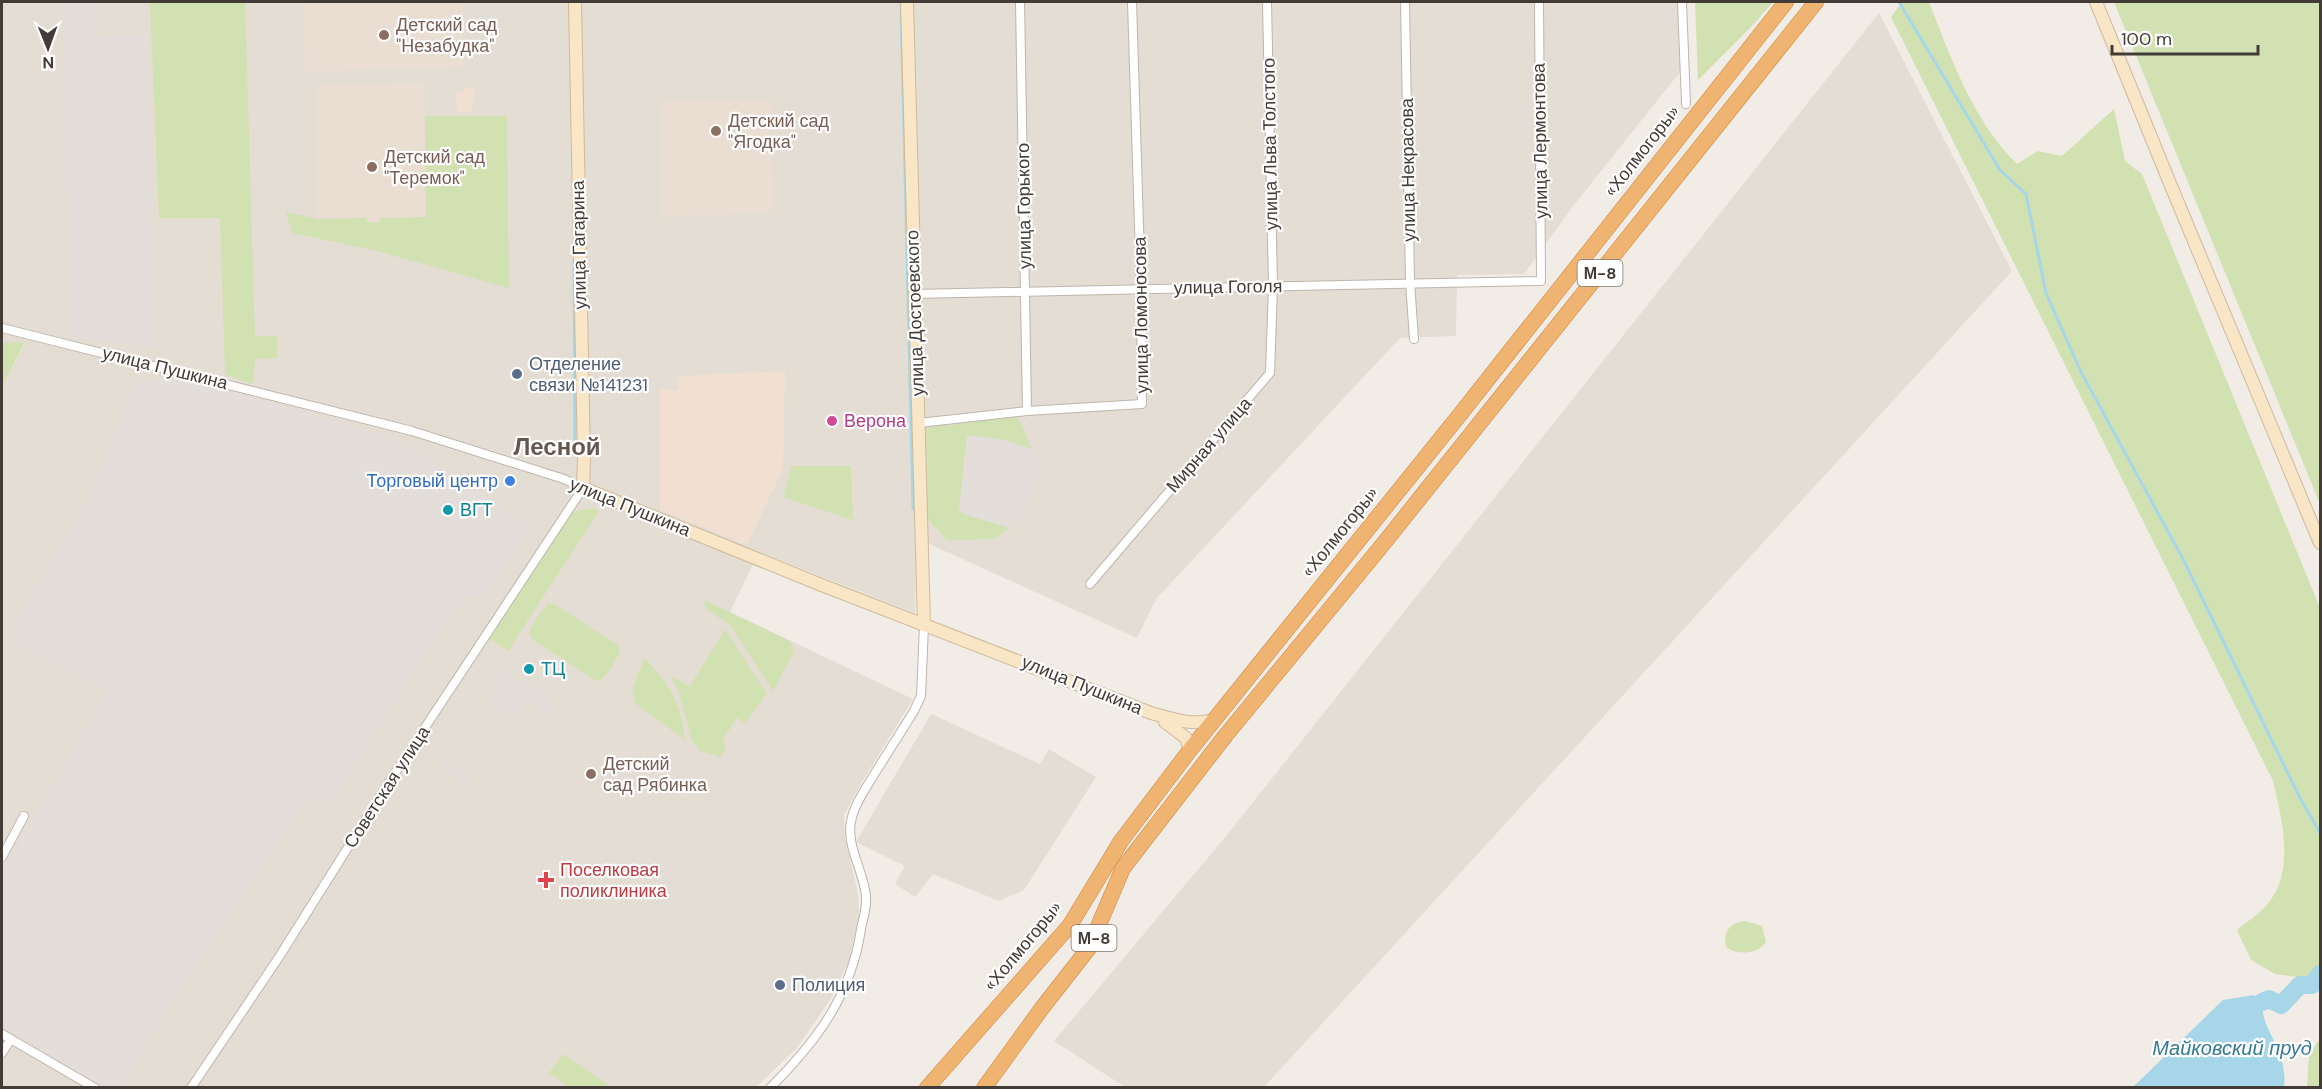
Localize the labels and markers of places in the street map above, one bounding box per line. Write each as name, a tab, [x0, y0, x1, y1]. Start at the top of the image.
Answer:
place label: Детский сад "Незабудка"	[396, 13, 497, 58]
marker: Детский сад "Незабудка"	[377, 28, 391, 42]
place label: Детский сад "Ягодка"	[728, 109, 829, 154]
marker: Детский сад "Ягодка"	[709, 124, 723, 138]
place label: Детский сад "Теремок"	[384, 145, 485, 190]
marker: Детский сад "Теремок"	[365, 160, 379, 174]
place label: Отделение связи №141231	[529, 352, 648, 397]
marker: Отделение связи №141231	[510, 367, 524, 381]
place label: Верона	[844, 409, 907, 433]
marker: Верона	[825, 414, 839, 428]
place label: Торговый центр	[367, 469, 498, 493]
marker: Торговый центр	[503, 474, 517, 488]
place label: ВГТ	[460, 498, 493, 522]
marker: ВГТ	[441, 503, 455, 517]
place label: ТЦ	[541, 657, 565, 681]
marker: ТЦ	[522, 662, 536, 676]
place label: Детский сад Рябинка	[603, 752, 708, 797]
marker: Детский сад Рябинка	[584, 767, 598, 781]
place label: Поселковая поликлиника	[560, 858, 668, 903]
marker: Поселковая поликлиника	[537, 871, 555, 889]
place label: Полиция	[792, 973, 865, 997]
marker: Полиция	[773, 978, 787, 992]

